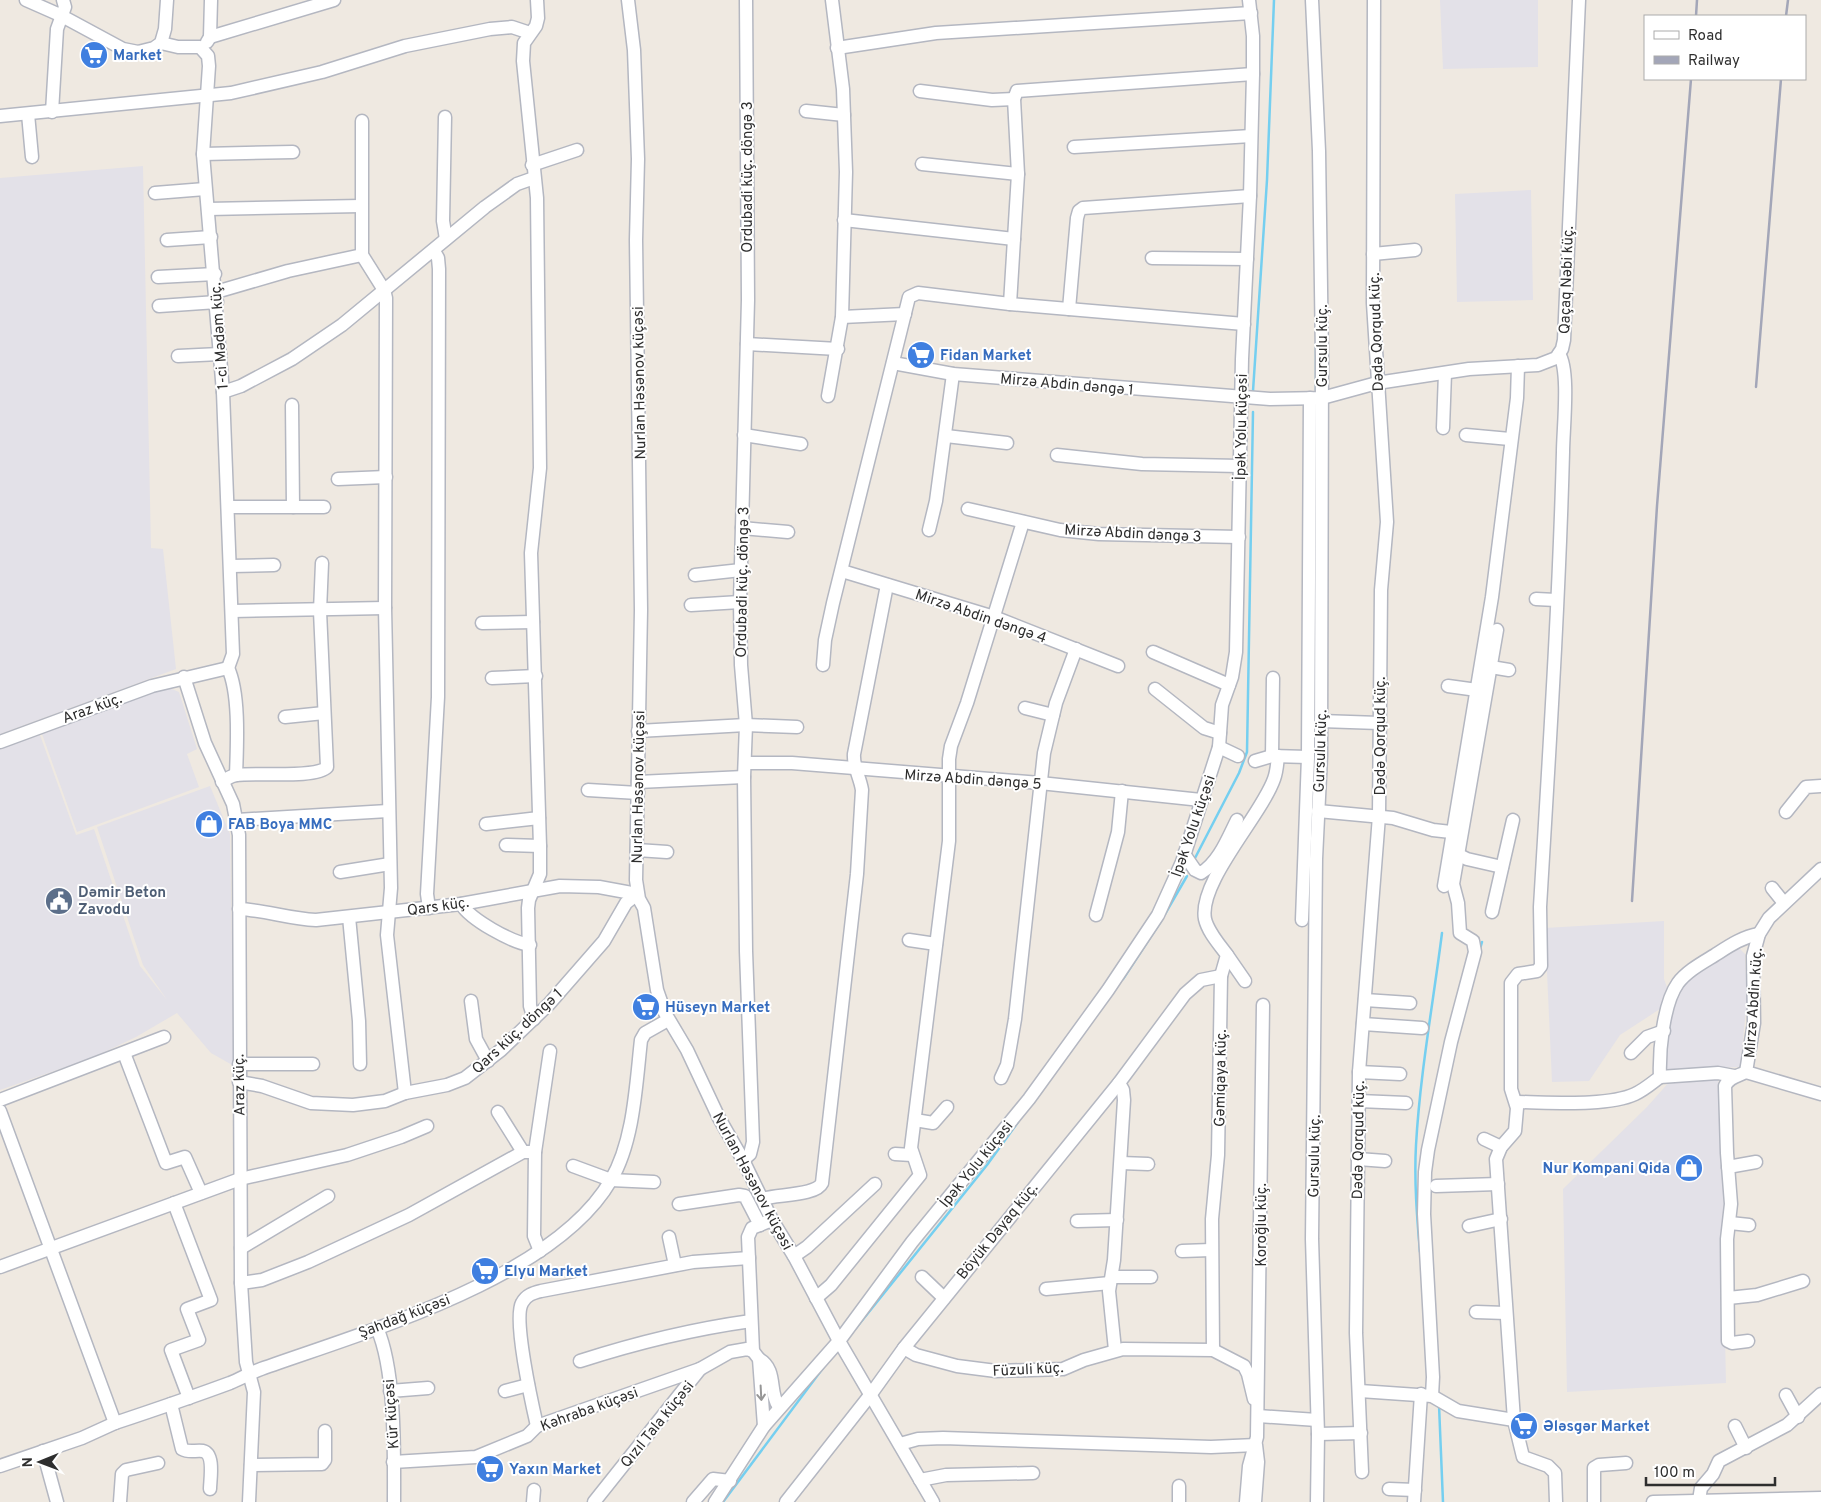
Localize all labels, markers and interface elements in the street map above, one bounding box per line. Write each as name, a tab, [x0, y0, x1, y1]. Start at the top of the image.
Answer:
legend	[1644, 15, 1806, 80]
text: Road	[1688, 27, 1723, 46]
supermarket icon: Market	[79, 40, 109, 70]
place label: Market	[113, 47, 162, 66]
text: Railway	[1688, 52, 1740, 71]
street label: Ordubadi küç. döngə 3	[739, 101, 758, 253]
street label: Qaçaq Nəbi küç.	[1556, 226, 1579, 334]
street label: Dədə Qorqud küç.	[1366, 272, 1389, 392]
street label: 1-ci Mədəm küç.	[207, 282, 234, 390]
street label: Gursulu küç.	[1314, 304, 1333, 388]
street label: Nurlan Həsənov küçəsi	[630, 306, 651, 460]
supermarket icon: Fidan Market	[906, 340, 936, 370]
place label: Fidan Market	[940, 347, 1032, 366]
street label: Mirzə Abdin dəngə 1	[999, 370, 1134, 401]
street label: İpək Yolu küçəsi	[1231, 373, 1253, 481]
street label: Ordubadi küç. döngə 3	[733, 506, 754, 658]
street label: Mirzə Abdin dəngə 3	[1064, 521, 1202, 548]
street label: Mirzə Abdin dəngə 4	[912, 586, 1049, 649]
street label: Dədə Qorqud küç.	[1372, 677, 1391, 795]
street label: Araz küç.	[60, 690, 125, 729]
street label: Gursulu küç.	[1311, 709, 1332, 793]
street label: Nurlan Həsənov küçəsi	[629, 710, 650, 864]
street label: Mirzə Abdin dəngə 5	[904, 766, 1042, 795]
street label: İpək Yolu küçəsi	[1167, 773, 1221, 880]
shop icon: FAB Boya MMC	[194, 809, 224, 839]
place label: FAB Boya MMC	[228, 816, 332, 835]
place label: Dəmir Beton Zavodu	[78, 884, 166, 920]
public building icon: Dəmir Beton Zavodu	[44, 886, 74, 916]
street label: Qars küç.	[406, 894, 470, 921]
street label: Mirzə Abdin küç.	[1741, 947, 1768, 1059]
street label: Qars küç. döngə 1	[469, 985, 567, 1079]
supermarket icon: Hüseyn Market	[631, 992, 661, 1022]
place label: Hüseyn Market	[665, 999, 770, 1018]
street label: Gəmiqaya küç.	[1211, 1029, 1232, 1127]
street label: Araz küç.	[230, 1054, 251, 1116]
street label: Dədə Qorqud küç.	[1349, 1080, 1370, 1200]
street label: Nurlan Həsənov küçəsi	[707, 1110, 796, 1254]
street label: Gursulu küç.	[1305, 1114, 1326, 1198]
street label: İpək Yolu küçəsi	[935, 1117, 1018, 1212]
shop icon: Nur Kompani Qida	[1674, 1153, 1704, 1183]
place label: Nur Kompani Qida	[1543, 1160, 1670, 1179]
street label: Böyük Dayaq küç.	[953, 1180, 1043, 1284]
street label: Koroğlu küç.	[1253, 1183, 1272, 1267]
supermarket icon: Elyu Market	[470, 1256, 500, 1286]
place label: Elyu Market	[504, 1263, 588, 1282]
street label: Şahdağ küçəsi	[356, 1291, 453, 1344]
street label: Füzuli küç.	[992, 1359, 1064, 1382]
street label: Kür küçəsi	[381, 1378, 404, 1450]
street label: Qızıl Tala küçəsi	[617, 1378, 699, 1472]
street label: Kəhraba küçəsi	[538, 1384, 641, 1437]
one-way arrow	[756, 1385, 765, 1401]
supermarket icon: Ələsgər Market	[1509, 1411, 1539, 1441]
place label: Ələsgər Market	[1543, 1418, 1650, 1437]
north arrow	[15, 1437, 65, 1487]
supermarket icon: Yaxın Market	[475, 1454, 505, 1484]
scale bar	[1646, 1454, 1775, 1486]
text: N	[20, 1457, 37, 1467]
place label: Yaxın Market	[509, 1461, 601, 1480]
text: 100 m	[1654, 1464, 1695, 1483]

